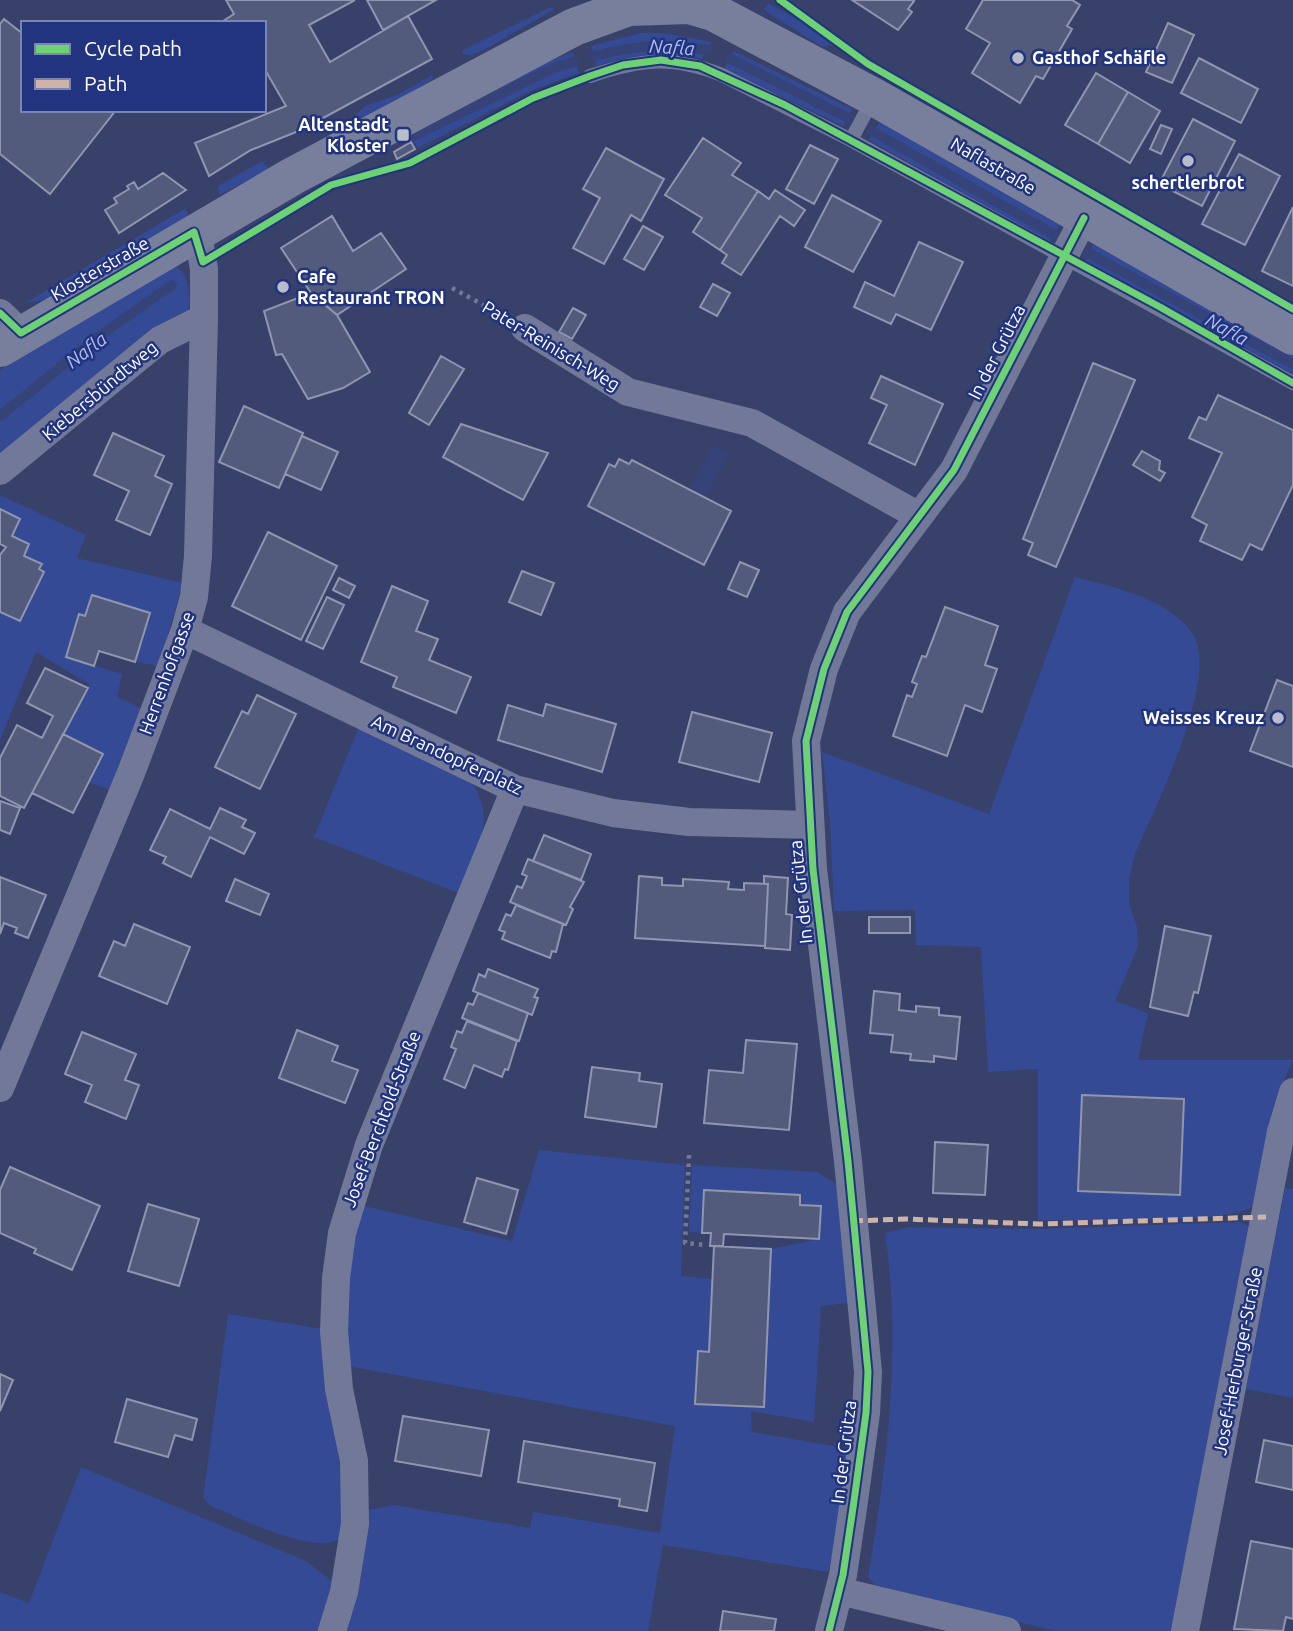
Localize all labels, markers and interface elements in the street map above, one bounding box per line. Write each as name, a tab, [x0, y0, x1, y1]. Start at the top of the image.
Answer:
legend	[21, 21, 266, 112]
water label: Nafla	[649, 34, 695, 60]
text: Cycle path	[84, 36, 182, 60]
place label: Gasthof Schäfle	[1032, 47, 1166, 67]
marker: Gasthof Schäfle	[1010, 50, 1026, 66]
text: Path	[84, 71, 127, 95]
place label: Altenstadt Kloster	[298, 114, 390, 155]
marker: Altenstadt Kloster	[395, 127, 411, 143]
street label: Naflastraße	[947, 133, 1040, 197]
marker: schertlerbrot	[1180, 153, 1196, 169]
place label: schertlerbrot	[1131, 172, 1245, 192]
street label: Klosterstraße	[47, 232, 152, 304]
place label: Cafe Restaurant TRON	[297, 266, 445, 307]
marker: Cafe Restaurant TRON	[275, 279, 291, 295]
street label: Pater-Reinisch-Weg	[479, 296, 624, 394]
street label: In der Grütza	[964, 301, 1029, 402]
water label: Nafla	[1202, 308, 1252, 350]
water label: Nafla	[61, 328, 111, 372]
street label: Kiebersbündtweg	[38, 336, 161, 444]
street label: Herrenhofgasse	[135, 609, 198, 737]
place label: Weisses Kreuz	[1143, 707, 1264, 727]
street label: Am Brandopferplatz	[369, 710, 526, 798]
marker: Weisses Kreuz	[1270, 710, 1286, 726]
street label: In der Grütza	[785, 839, 815, 945]
street label: Josef-Berchtold-Straße	[338, 1028, 424, 1210]
street label: Josef-Herburger-Straße	[1209, 1265, 1265, 1456]
street label: In der Grütza	[827, 1399, 859, 1505]

